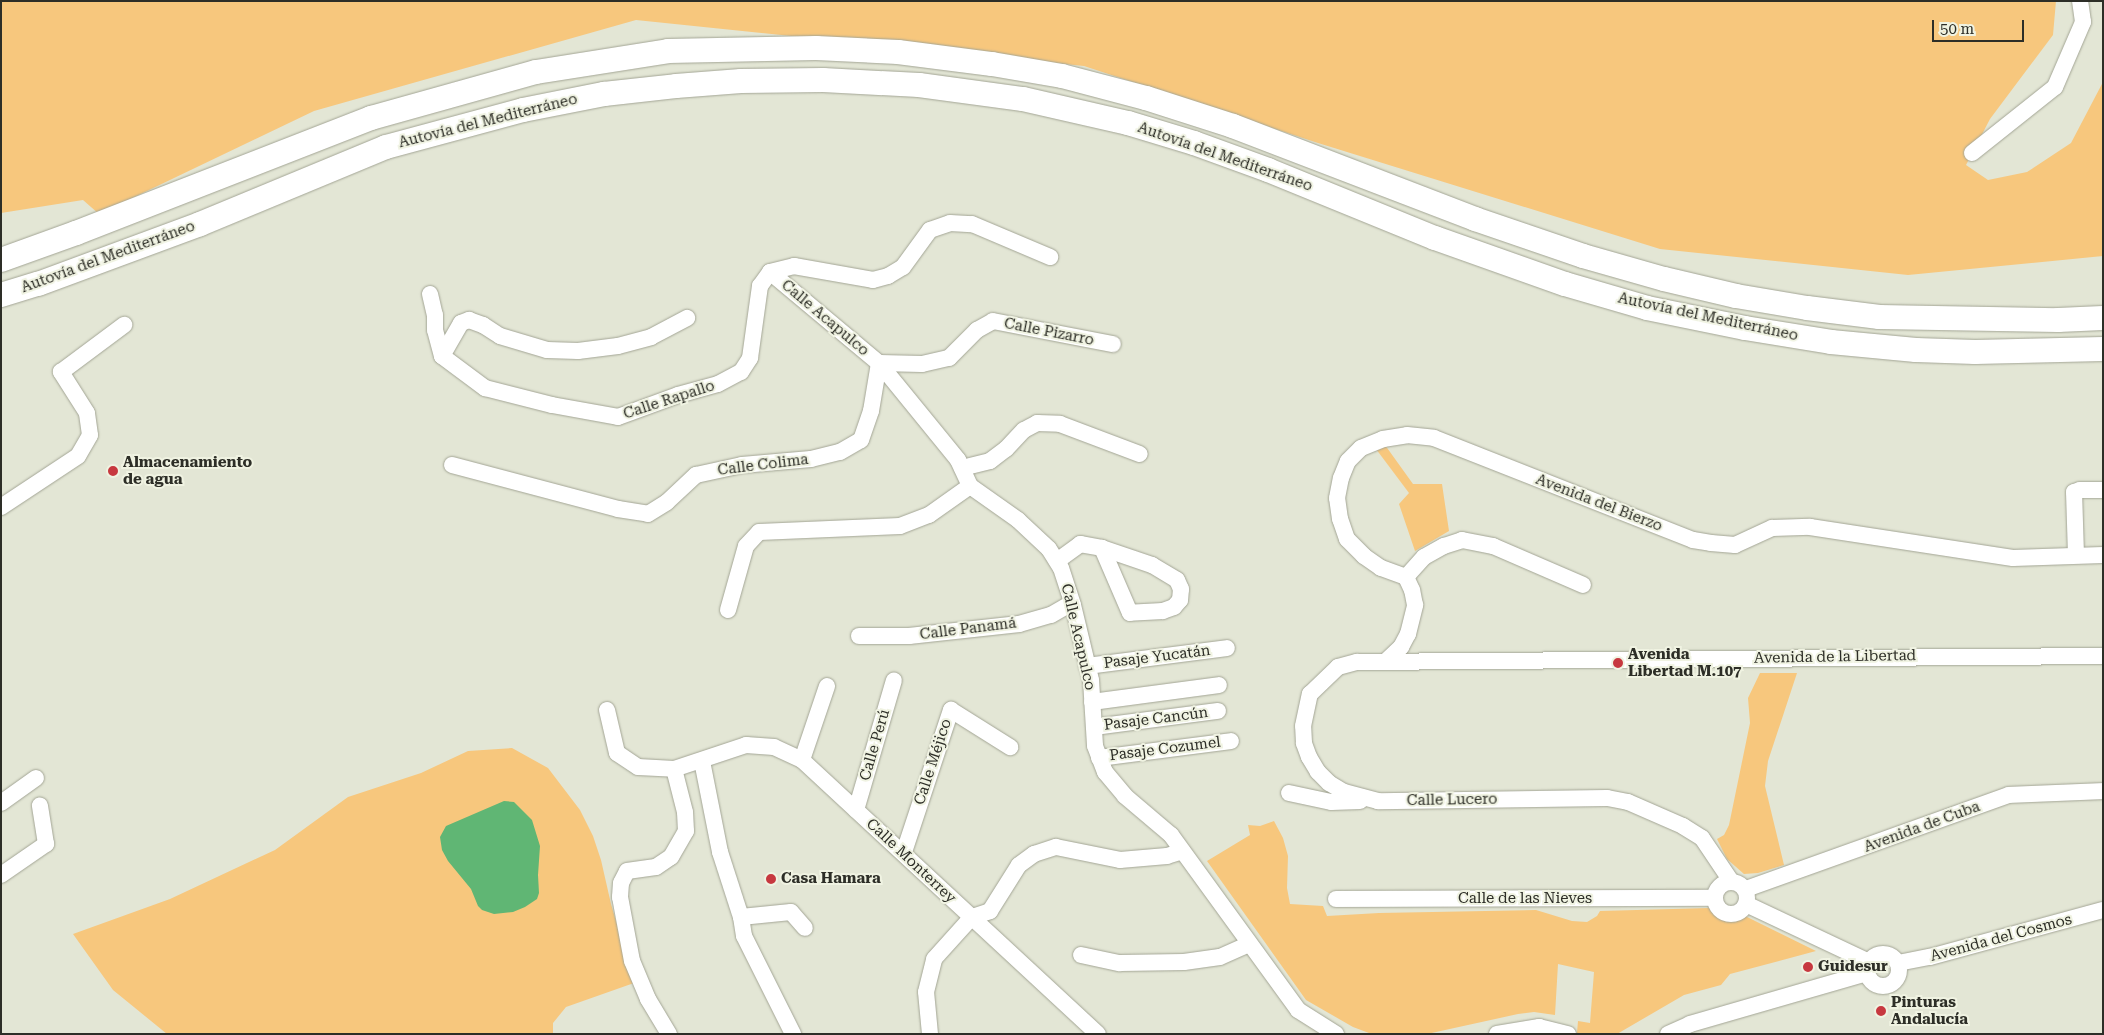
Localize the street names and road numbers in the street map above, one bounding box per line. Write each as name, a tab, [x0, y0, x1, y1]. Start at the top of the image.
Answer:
street label: Autovía del Mediterráneo	[397, 90, 579, 152]
street label: Autovía del Mediterráneo	[1135, 119, 1315, 195]
street label: Autovía del Mediterráneo	[19, 217, 197, 297]
street label: Calle Acapulco	[778, 276, 872, 360]
street label: Autovía del Mediterráneo	[1616, 289, 1800, 345]
street label: Calle Pizarro	[1003, 314, 1095, 350]
street label: Calle Rapallo	[621, 377, 717, 423]
street label: Calle Colima	[717, 450, 809, 480]
street label: Avenida del Bierzo	[1533, 471, 1665, 535]
street label: Calle Acapulco	[1057, 582, 1099, 692]
street label: Calle Panamá	[919, 614, 1017, 644]
street label: Pasaje Yucatán	[1103, 642, 1211, 672]
street label: Avenida de la Libertad	[1754, 647, 1916, 667]
street label: Pasaje Cancún	[1103, 704, 1209, 734]
street label: Calle Perú	[856, 707, 894, 783]
street label: Calle Méjico	[911, 717, 955, 807]
street label: Pasaje Cozumel	[1108, 733, 1222, 765]
street label: Calle Lucero	[1407, 790, 1497, 810]
street label: Avenida de Cuba	[1862, 798, 1982, 856]
street label: Calle Monterrey	[862, 815, 960, 907]
street label: Calle de las Nieves	[1458, 890, 1592, 908]
street label: Avenida del Cosmos	[1928, 910, 2074, 966]

